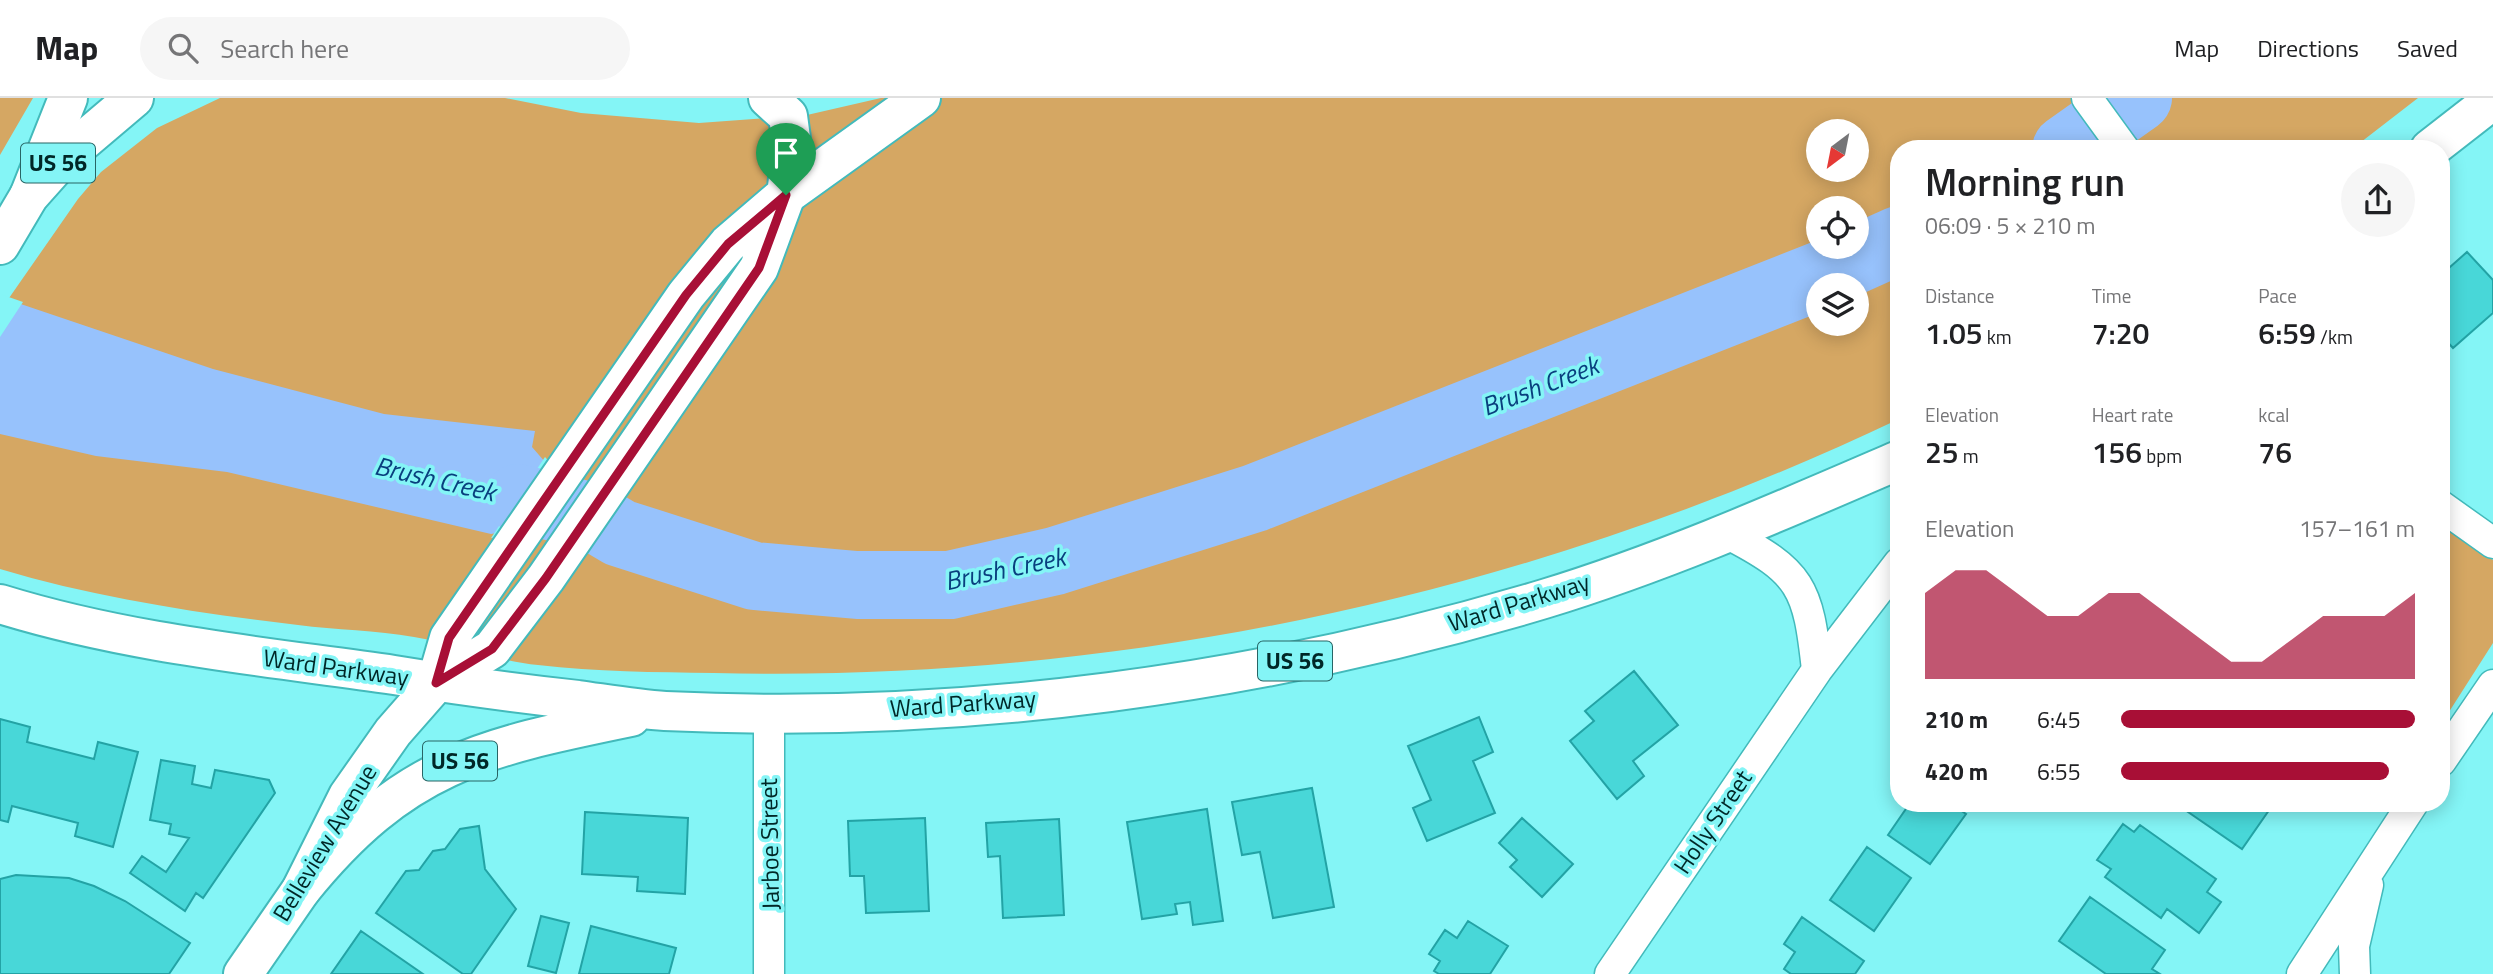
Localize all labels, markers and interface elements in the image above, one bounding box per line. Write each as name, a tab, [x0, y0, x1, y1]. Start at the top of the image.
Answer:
search box	[140, 17, 630, 80]
text: Map	[35, 23, 98, 73]
icon: search	[164, 29, 202, 67]
text: Search here	[220, 29, 349, 68]
text: Map	[2174, 30, 2219, 66]
text: Directions	[2257, 30, 2359, 66]
text: Saved	[2397, 30, 2458, 66]
north arrow	[1806, 119, 1869, 182]
map controls	[1806, 119, 1869, 336]
pin	[756, 123, 816, 195]
icon: arrive	[767, 134, 805, 172]
road number: US 56	[21, 144, 95, 183]
text: Morning run	[1925, 153, 2125, 211]
button: share	[2341, 163, 2415, 237]
button: locate	[1806, 196, 1869, 259]
text: 06:09 · 5 × 210 m	[1925, 208, 2095, 243]
button: layers	[1806, 273, 1869, 336]
text: Distance	[1925, 281, 1994, 310]
text: Time	[2092, 281, 2131, 310]
text: Pace	[2258, 281, 2297, 310]
text: 1.05	[1925, 310, 1983, 356]
text: 7:20	[2092, 310, 2149, 356]
text: 6:59	[2258, 310, 2316, 356]
text: km	[1983, 322, 2012, 351]
text: /km	[2316, 322, 2353, 351]
water label: Brush Creek	[1476, 344, 1607, 426]
text: Elevation	[1925, 400, 1999, 429]
text: Heart rate	[2092, 400, 2173, 429]
text: kcal	[2258, 400, 2289, 429]
text: 25	[1925, 429, 1959, 475]
text: 156	[2092, 429, 2142, 475]
text: 76	[2258, 429, 2292, 475]
text: m	[1959, 441, 1979, 470]
text: bpm	[2142, 441, 2182, 470]
water label: Brush Creek	[371, 446, 503, 512]
text: Elevation	[1925, 511, 2014, 546]
text: 157–161 m	[2299, 511, 2415, 546]
water label: Brush Creek	[941, 536, 1072, 600]
street label: Ward Parkway	[1443, 563, 1594, 641]
street label: Ward Parkway	[261, 639, 412, 695]
road number: US 56	[1258, 642, 1332, 680]
street label: Ward Parkway	[889, 680, 1038, 726]
text: 210 m	[1925, 702, 1988, 737]
text: 6:45	[2037, 702, 2081, 737]
road number: US 56	[423, 741, 497, 780]
text: 420 m	[1925, 754, 1988, 789]
text: 6:55	[2037, 754, 2081, 789]
street label: Belleview Avenue	[263, 757, 385, 928]
street label: Holly Street	[1664, 762, 1761, 881]
street label: Jarboe Street	[750, 777, 788, 910]

